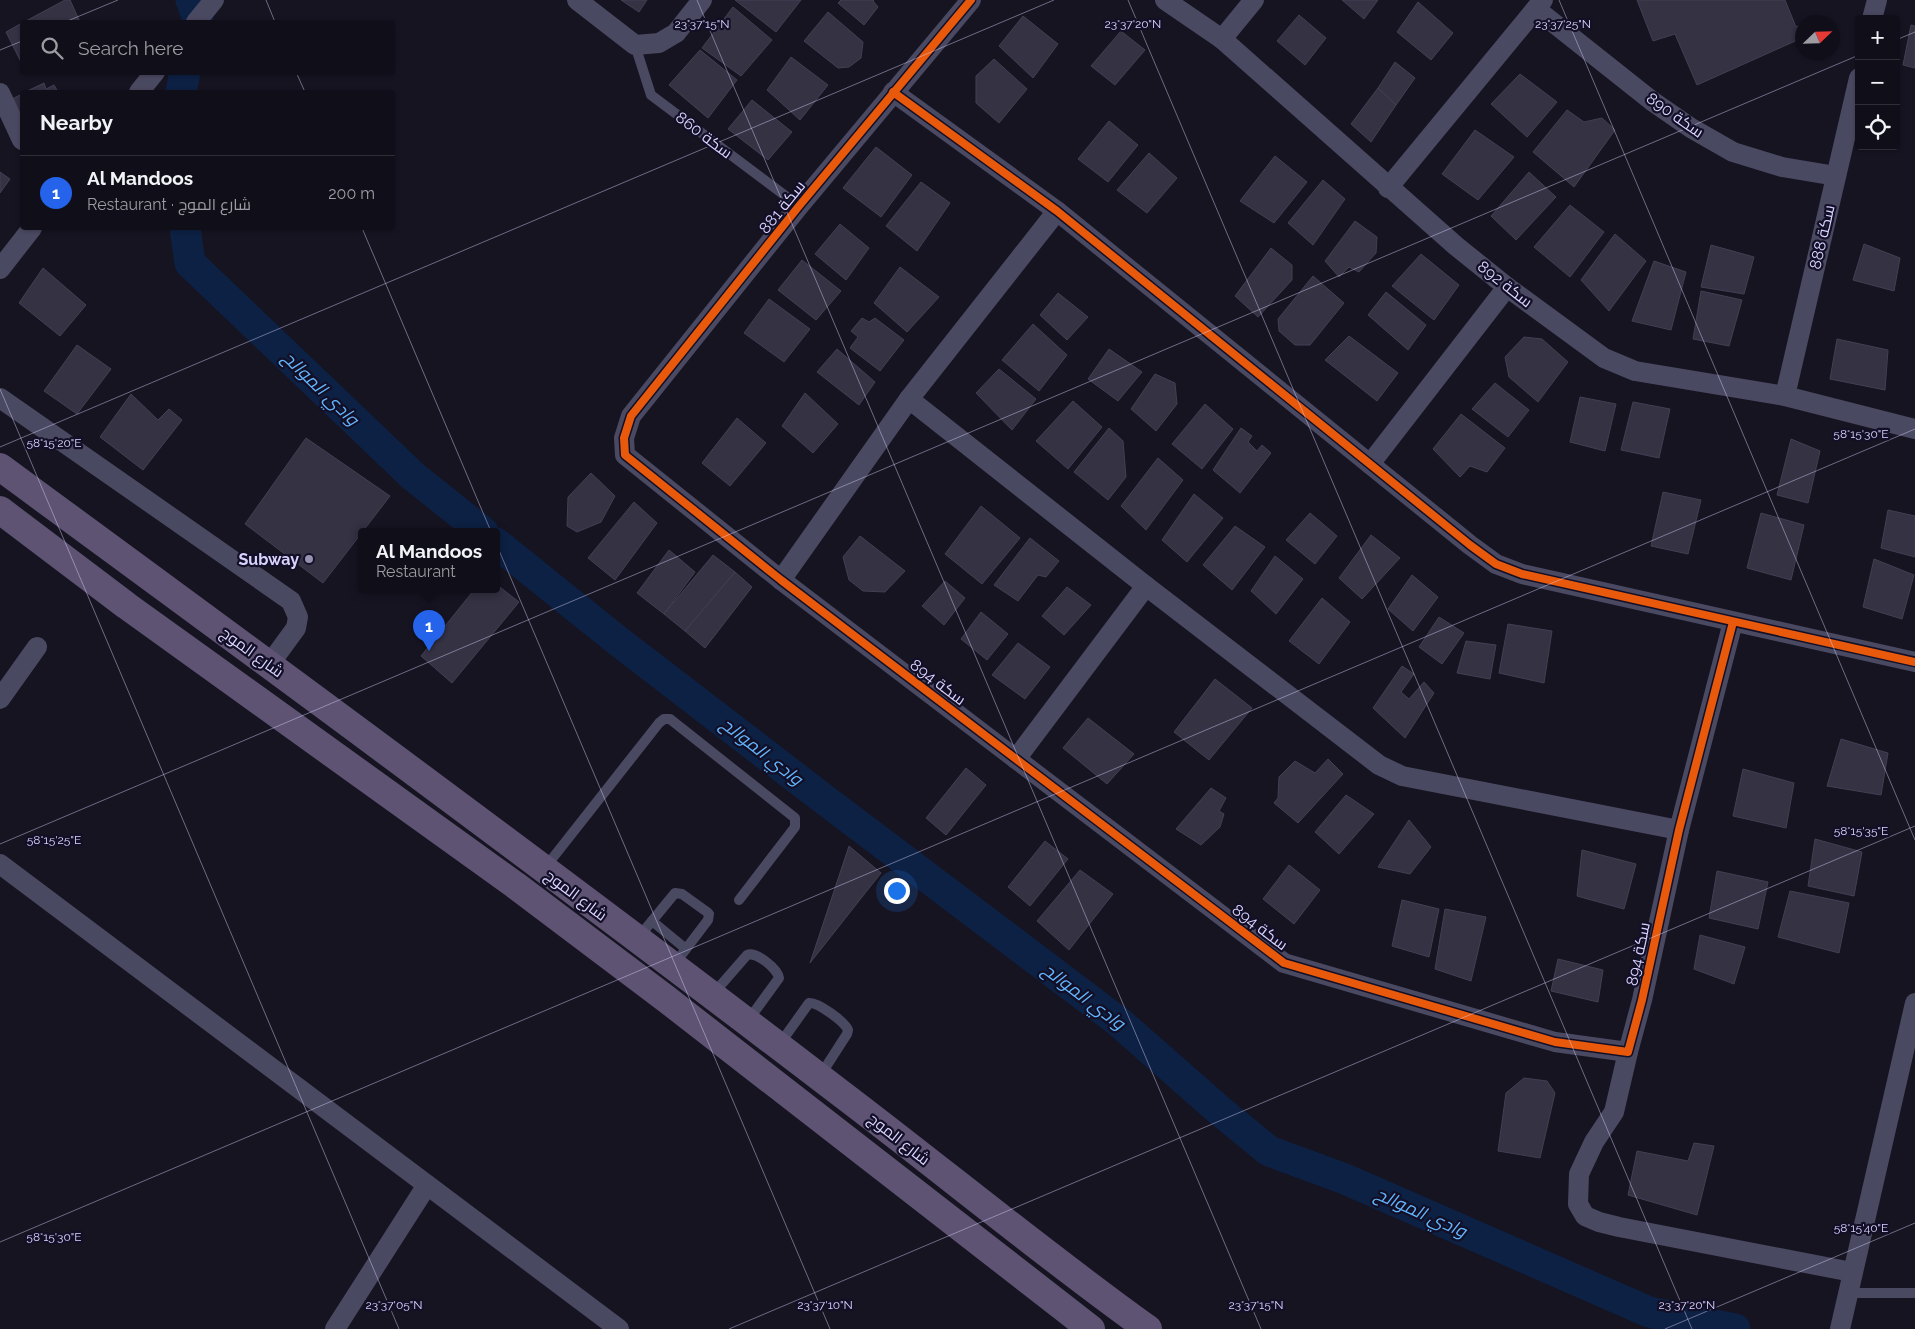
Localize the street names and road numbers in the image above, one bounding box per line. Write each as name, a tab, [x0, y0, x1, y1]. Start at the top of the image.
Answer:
street label: سكة 890	[1643, 88, 1707, 142]
street label: سكة 860	[672, 108, 736, 162]
street label: سكة 881	[755, 177, 809, 237]
street label: سكة 888	[1805, 203, 1839, 271]
street label: سكة 892	[1474, 257, 1536, 311]
street label: شارع الموج	[216, 623, 287, 683]
street label: سكة 894	[906, 655, 970, 709]
street label: شارع الموج	[540, 865, 611, 926]
street label: سكة 894	[1228, 900, 1292, 954]
street label: سكة 894	[1622, 920, 1654, 988]
street label: شارع الموج	[863, 1109, 934, 1171]

